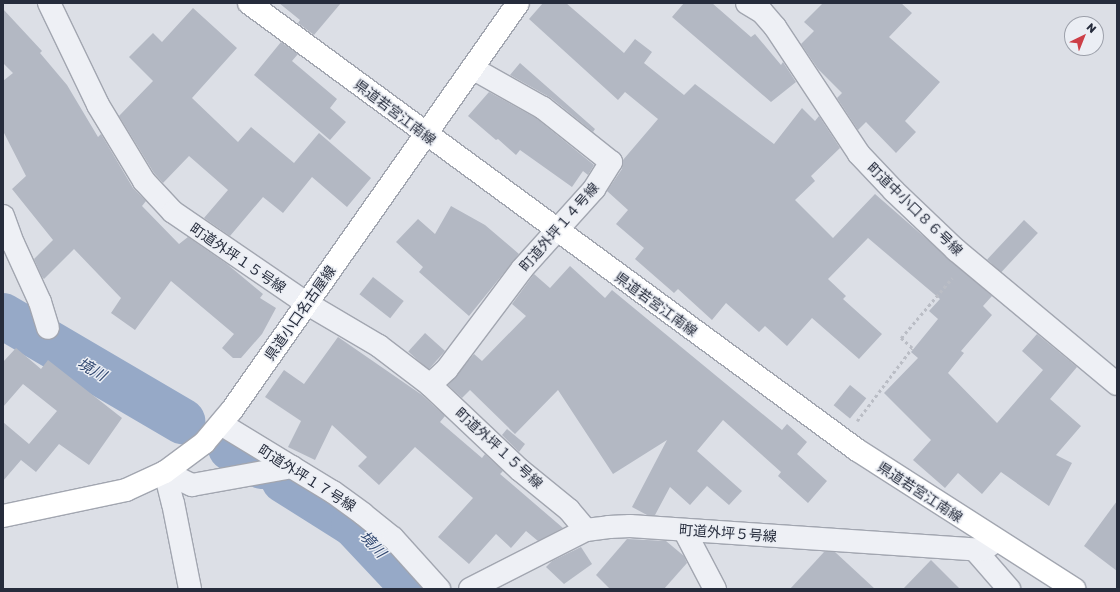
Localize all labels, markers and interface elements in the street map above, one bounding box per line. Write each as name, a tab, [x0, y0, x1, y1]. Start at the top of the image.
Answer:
north arrow	[1064, 16, 1104, 56]
text: N	[1084, 20, 1099, 35]
street label: 県道若宮江南線	[351, 76, 439, 148]
street label: 町道中小口８６号線	[864, 159, 966, 259]
street label: 町道外坪１４号線	[516, 179, 602, 275]
street label: 町道外坪１５号線	[187, 220, 289, 296]
street label: 県道小口名古屋線	[261, 262, 339, 364]
street label: 県道若宮江南線	[611, 268, 701, 340]
water label: 境川	[75, 354, 109, 384]
street label: 町道外坪１５号線	[452, 404, 546, 492]
street label: 町道外坪１７号線	[255, 441, 359, 515]
street label: 県道若宮江南線	[874, 458, 966, 526]
street label: 町道外坪５号線	[679, 521, 777, 545]
water label: 境川	[356, 527, 390, 561]

